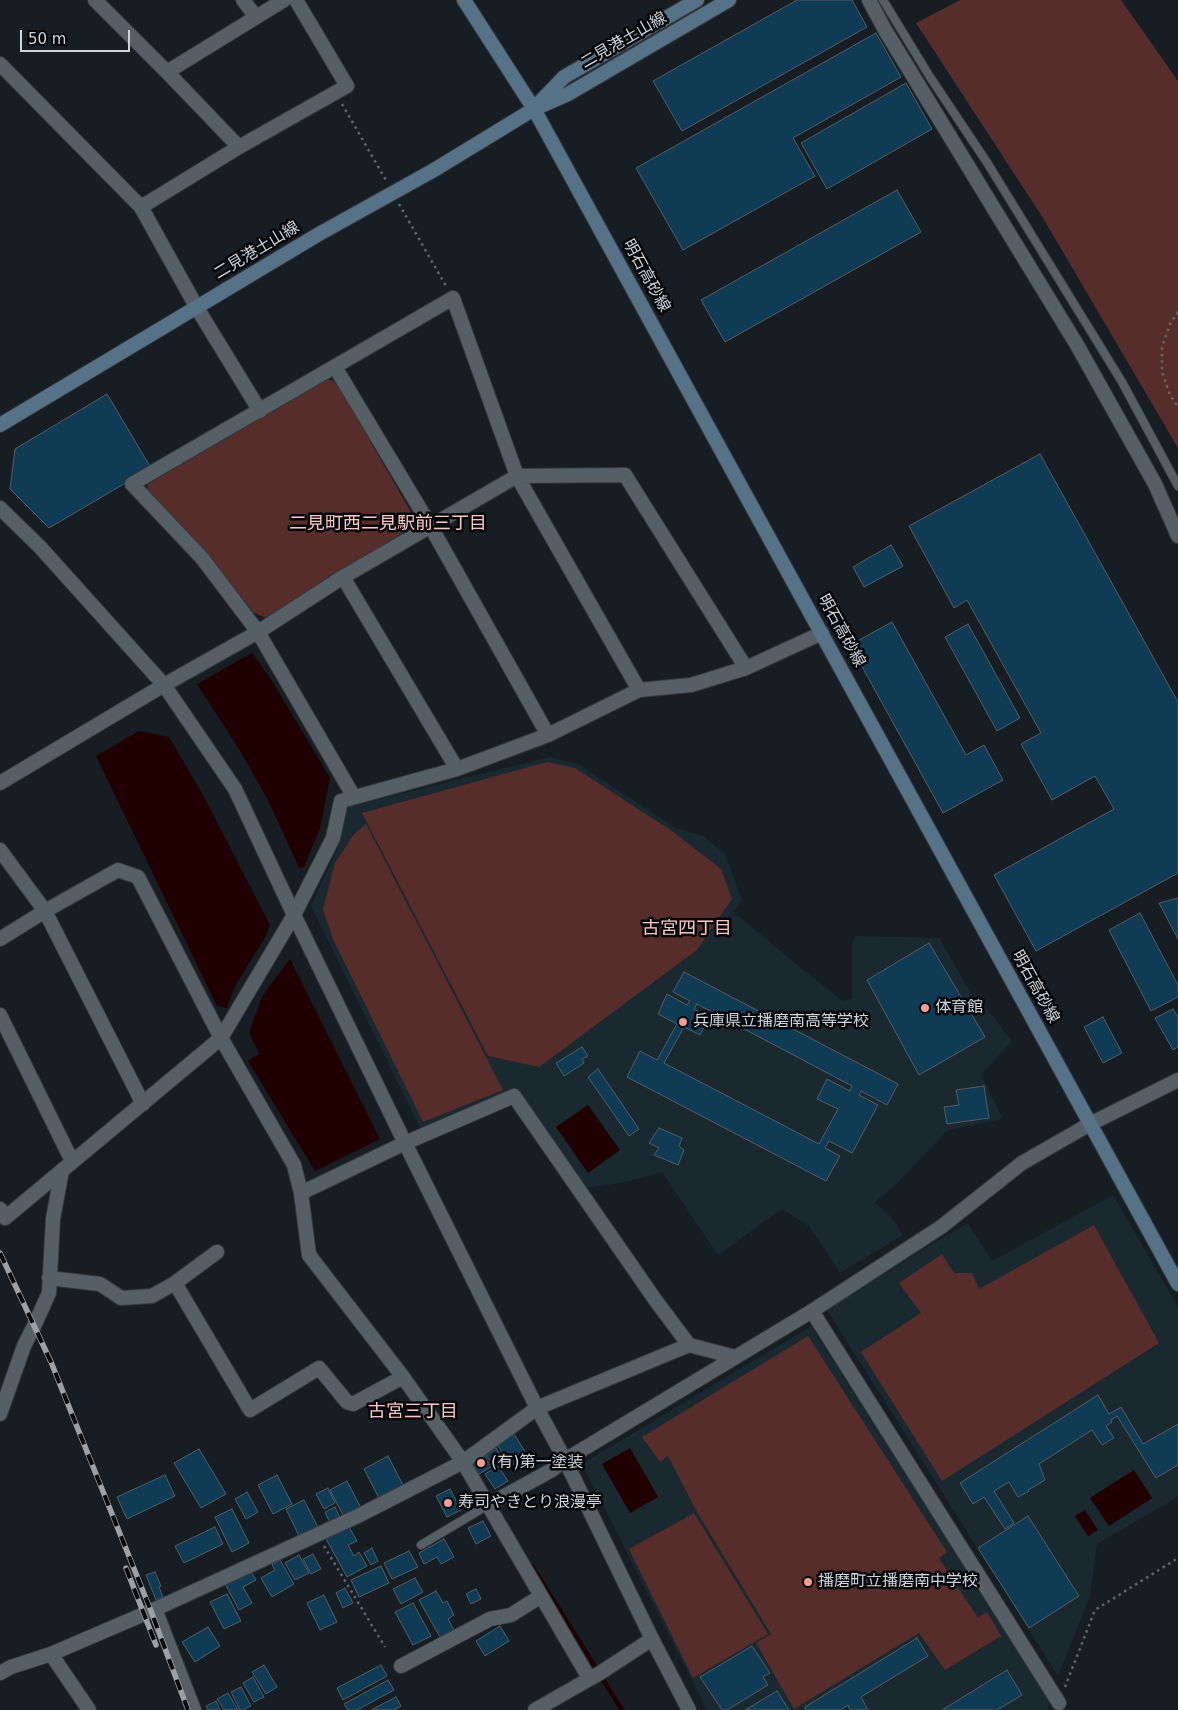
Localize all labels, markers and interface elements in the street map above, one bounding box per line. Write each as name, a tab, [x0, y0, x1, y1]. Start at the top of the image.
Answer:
street label: 二見港土山線	[578, 9, 670, 73]
scale bar	[22, 20, 132, 52]
text: 50 m	[28, 30, 66, 48]
street label: 二見港土山線	[211, 218, 303, 284]
street label: 明石高砂線	[618, 236, 674, 316]
district label: 二見町西二見駅前三丁目	[289, 513, 487, 535]
street label: 明石高砂線	[813, 591, 869, 671]
district label: 古宮四丁目	[642, 918, 732, 940]
street label: 明石高砂線	[1007, 947, 1063, 1027]
place label: 体育館	[935, 998, 983, 1018]
marker: 体育館	[919, 1002, 931, 1014]
place label: 兵庫県立播磨南高等学校	[693, 1012, 869, 1032]
marker: 兵庫県立播磨南高等学校	[677, 1016, 689, 1028]
district label: 古宮三丁目	[368, 1401, 458, 1423]
place label: (有)第一塗装	[491, 1453, 583, 1473]
marker: (有)第一塗装	[475, 1457, 487, 1469]
place label: 寿司やきとり浪漫亭	[458, 1493, 602, 1513]
marker: 寿司やきとり浪漫亭	[442, 1497, 454, 1509]
place label: 播磨町立播磨南中学校	[818, 1572, 978, 1592]
marker: 播磨町立播磨南中学校	[802, 1576, 814, 1588]

